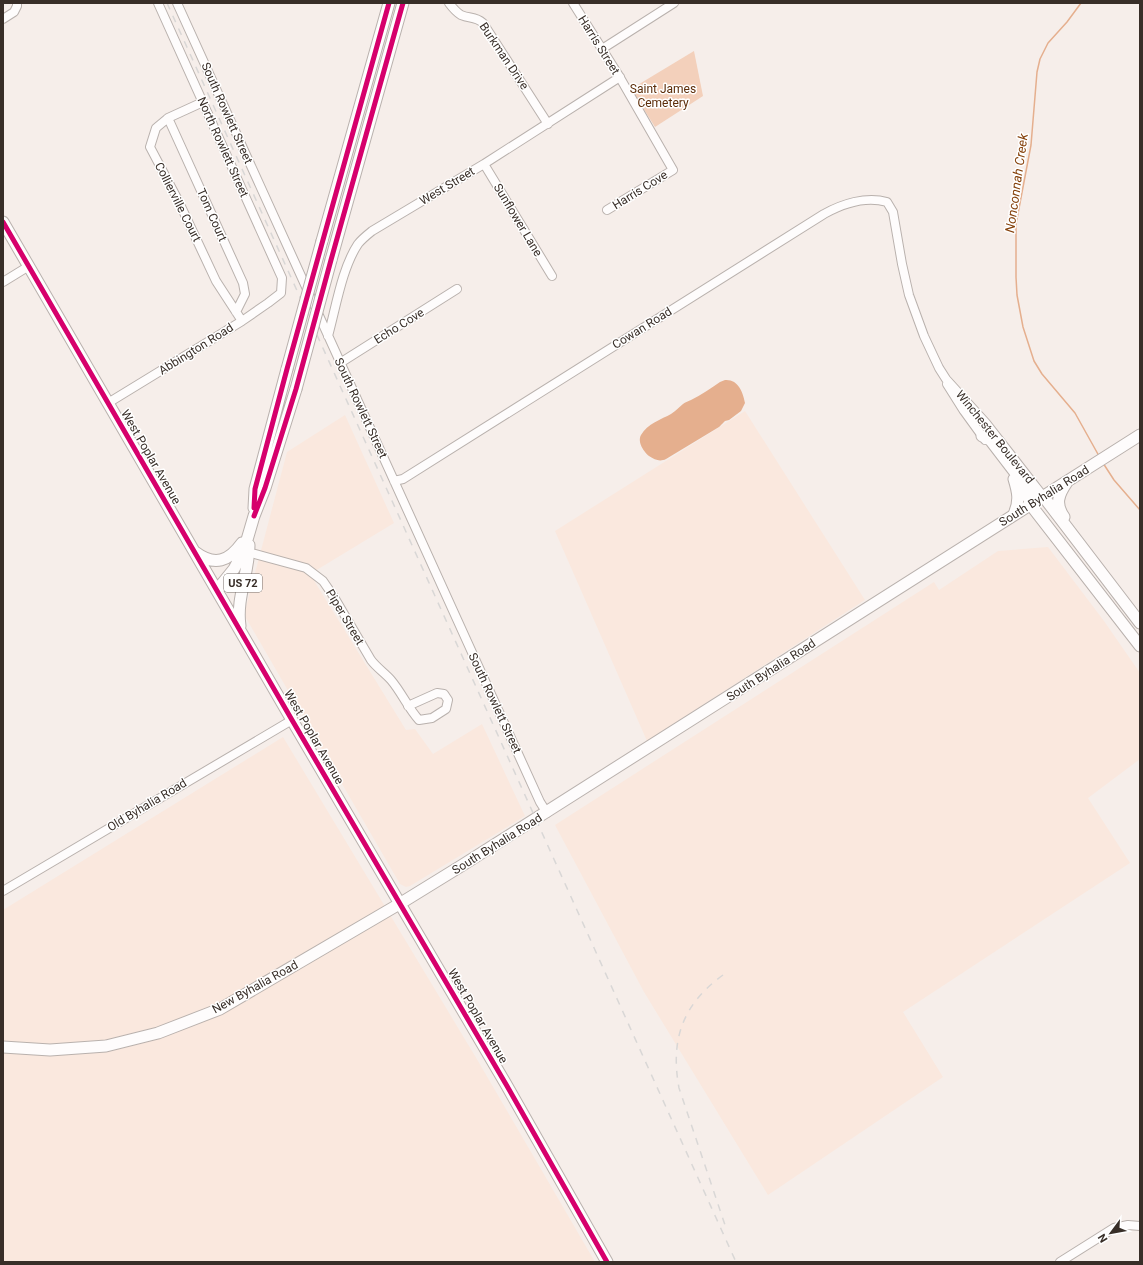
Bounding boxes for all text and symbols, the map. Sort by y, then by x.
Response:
street label: Harris Street [575,13,623,77]
street label: Burkman Drive [476,20,532,92]
street label: South Rowlett Street [198,60,256,166]
park label: Saint James Cemetery [630,82,696,110]
street label: North Rowlett Street [195,95,251,199]
water label: Nonconnah Creek [1002,132,1031,234]
street label: Collierville Court [152,160,204,244]
street label: West Street [417,164,477,208]
street label: Harris Cove [610,168,670,212]
street label: Sunflower Lane [491,181,545,259]
street label: Tom Court [194,186,230,244]
street label: Cowan Road [610,304,674,352]
street label: Echo Cove [372,305,426,347]
street label: Abbington Road [156,320,236,378]
street label: South Rowlett Street [332,356,390,460]
street label: Winchester Boulevard [953,387,1037,487]
street label: West Poplar Avenue [118,407,184,507]
street label: South Byhalia Road [997,463,1091,529]
road number: US 72 [224,574,262,592]
street label: Piper Street [323,587,367,647]
street label: South Byhalia Road [724,636,818,704]
street label: South Rowlett Street [466,651,524,755]
street label: West Poplar Avenue [281,687,347,787]
street label: Old Byhalia Road [105,776,189,834]
street label: South Byhalia Road [450,811,544,877]
street label: New Byhalia Road [210,958,300,1016]
street label: West Poplar Avenue [445,966,511,1066]
north arrow [1091,1213,1131,1253]
text: N [1095,1231,1111,1245]

